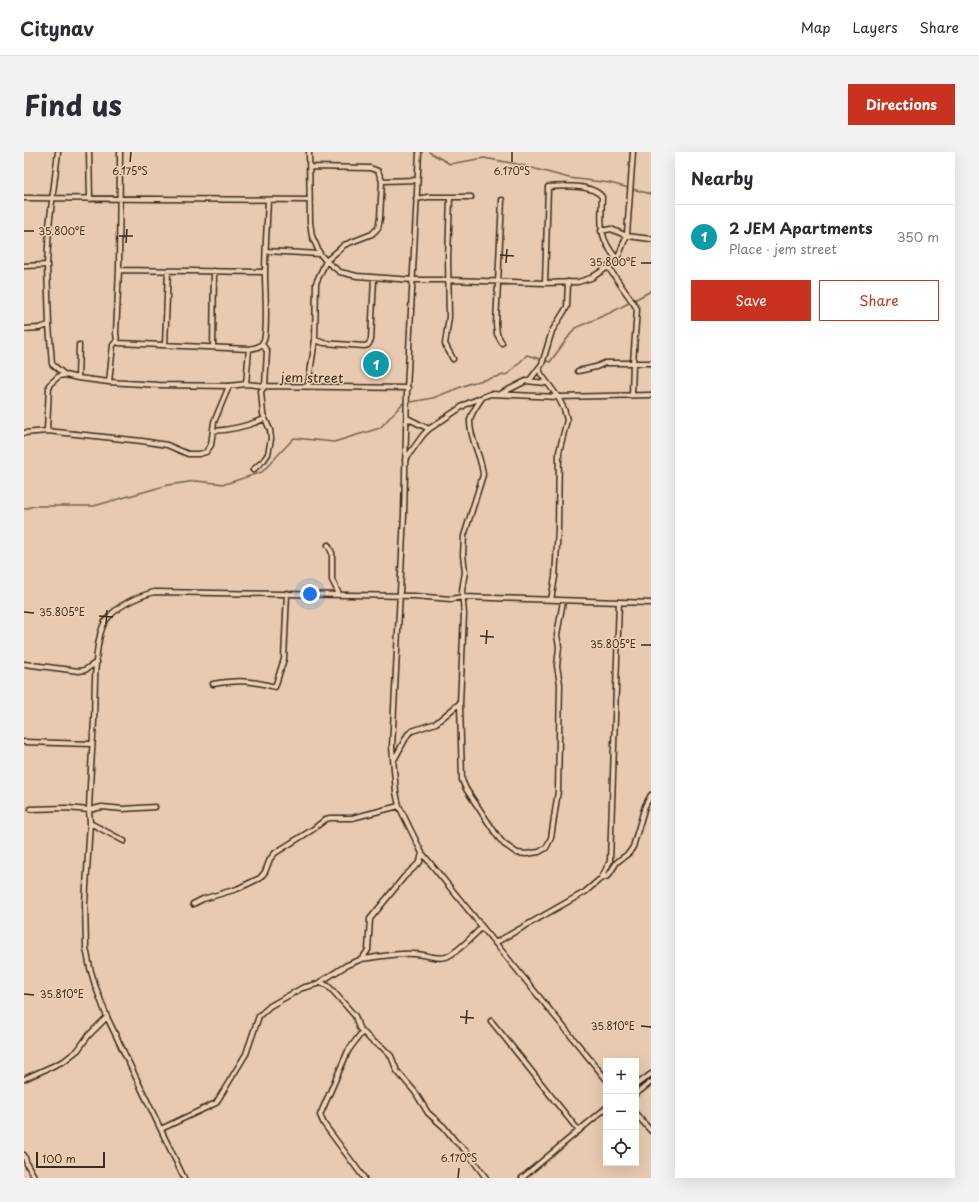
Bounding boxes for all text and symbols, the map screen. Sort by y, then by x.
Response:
text: Citynav [20,14,94,42]
text: Map [801,17,831,38]
text: Layers [853,17,898,38]
text: Share [920,17,959,38]
text: Find us [24,83,122,126]
button: Directions [848,84,955,125]
text: 6.175°S [112,163,148,178]
text: 6.170°S [494,163,530,178]
text: Nearby [691,165,753,191]
text: 2 JEM Apartments [729,216,873,239]
text: 35.800°E [38,223,86,238]
text: 1 [701,227,707,246]
text: 350 m [897,227,939,246]
text: Place · jem street [729,239,837,258]
text: 35.800°E [589,254,637,269]
button: Save [691,280,811,321]
button: Share [819,280,939,321]
pin: 1 [363,349,389,379]
street label: jem street [278,367,344,387]
your location [300,584,320,604]
text: 35.805°E [39,604,85,619]
text: 35.805°E [590,636,636,651]
text: 35.810°E [40,986,84,1001]
text: 35.810°E [591,1018,635,1033]
map controls [603,1058,639,1166]
button: + [603,1058,639,1094]
button: − [603,1094,639,1130]
button: locate [603,1130,639,1166]
scale bar [36,1150,105,1169]
text: 100 m [42,1150,76,1167]
text: 6.170°S [441,1150,477,1165]

